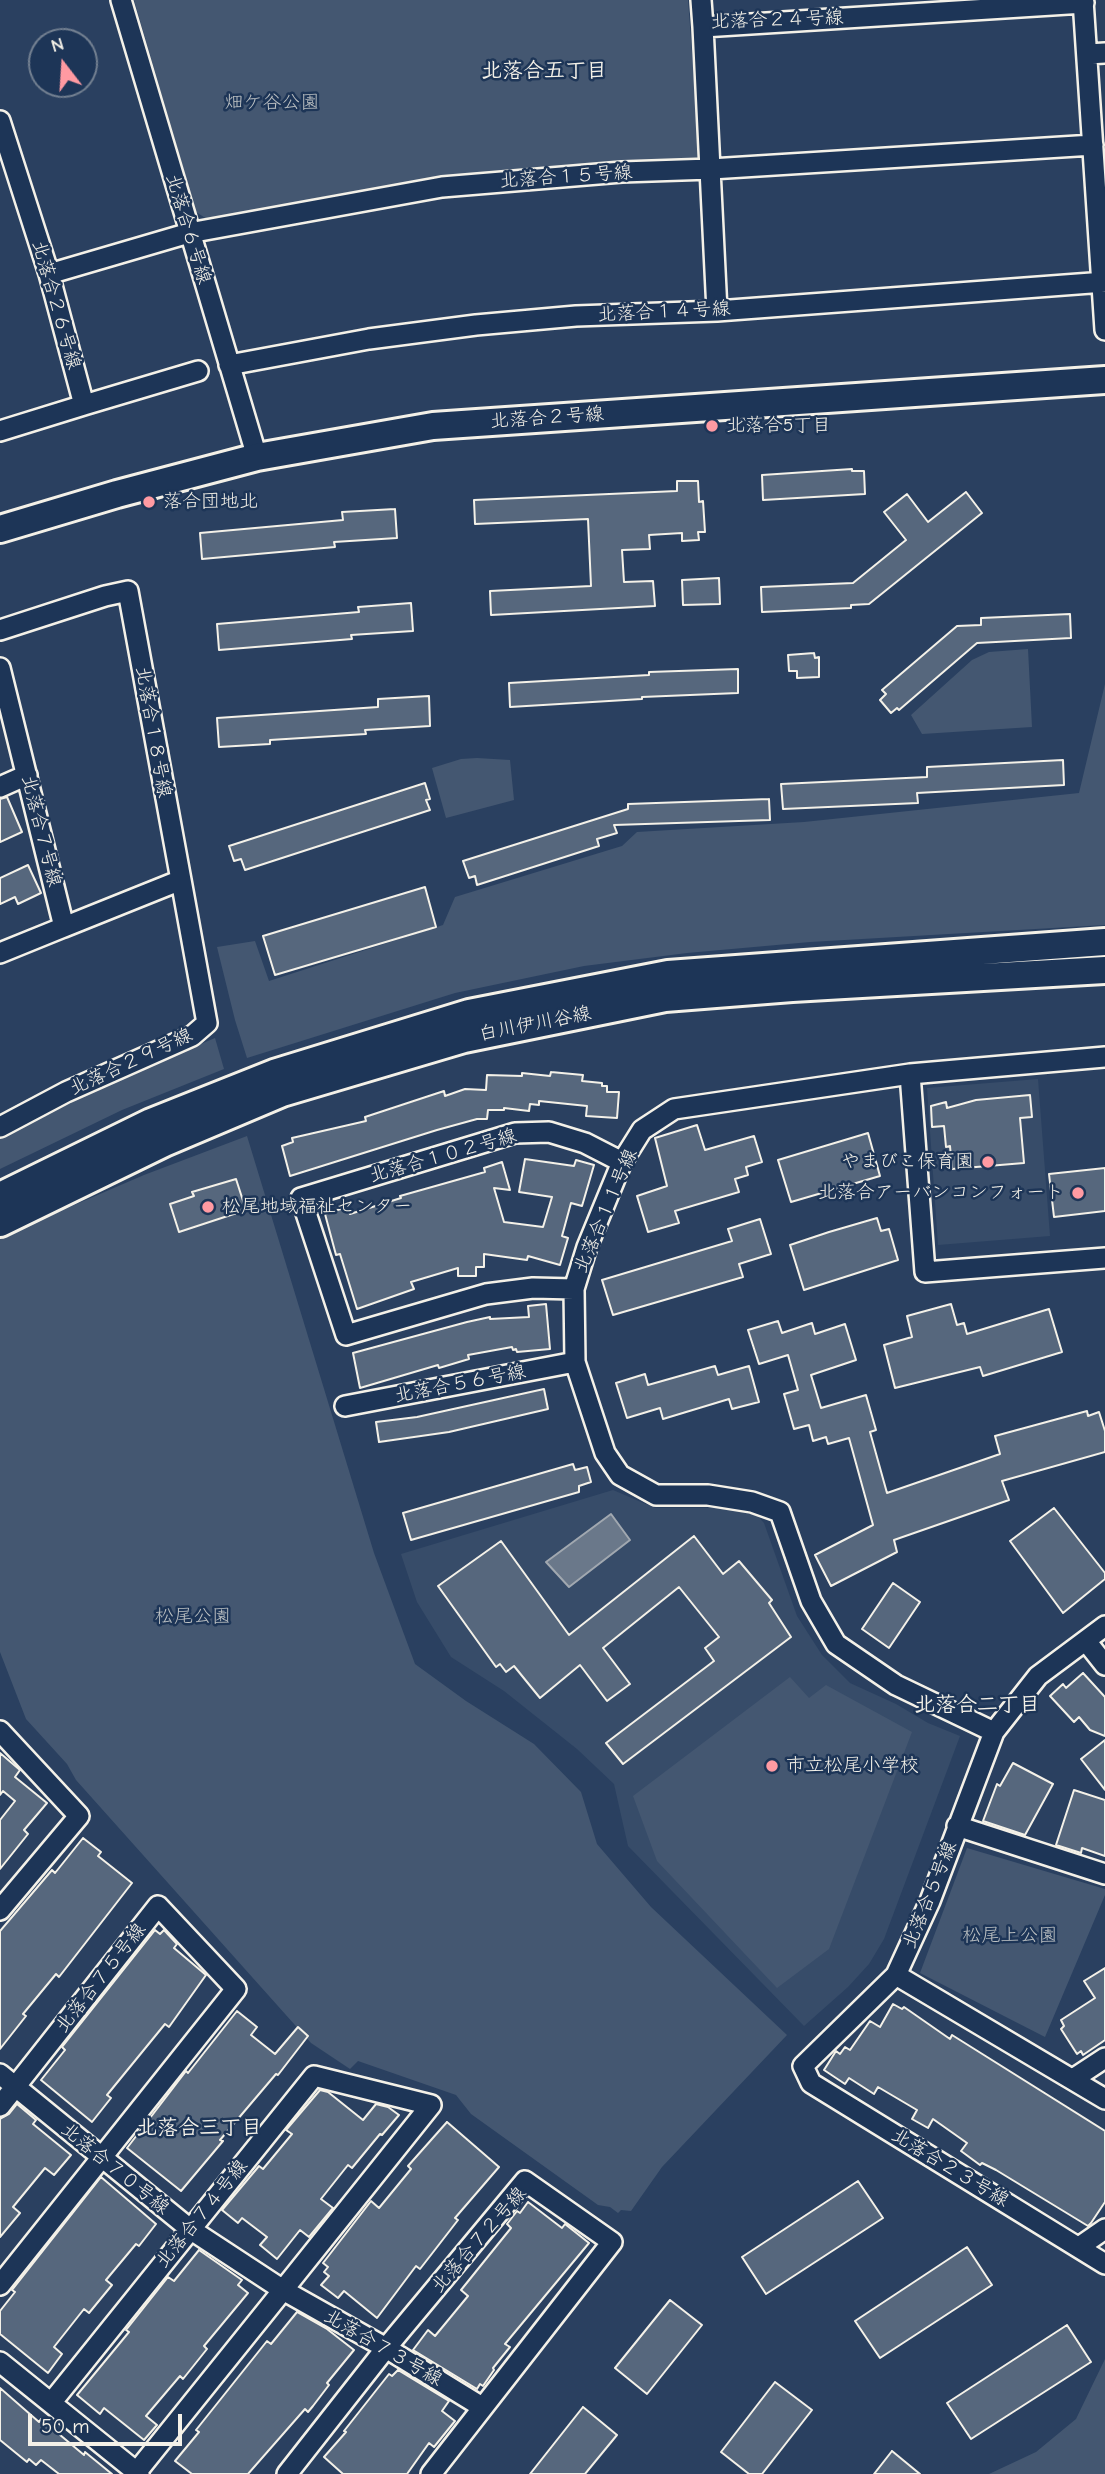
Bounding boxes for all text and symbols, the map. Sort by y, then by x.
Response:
street label: 北落合２４号線 [710,6,844,34]
north arrow [28,28,98,98]
text: N [48,33,67,57]
district label: 北落合五丁目 [481,58,607,84]
park label: 畑ケ谷公園 [225,92,319,114]
street label: 北落合１５号線 [499,161,633,193]
street label: 北落合６号線 [160,171,216,287]
street label: 北落合２６号線 [27,238,85,372]
street label: 北落合１４号線 [597,297,731,327]
street label: 北落合２号線 [489,403,605,433]
place label: 北落合5丁目 [726,415,831,437]
marker: 北落合5丁目 [704,418,720,434]
place label: 落合団地北 [163,491,258,513]
marker: 落合団地北 [141,494,157,510]
street label: 北落合１８号線 [130,665,176,799]
street label: 北落合７号線 [16,773,66,889]
street label: 白川伊川谷線 [477,1002,593,1046]
street label: 北落合２９号線 [66,1024,196,1100]
street label: 北落合１０２号線 [367,1124,519,1188]
street label: 北落合１１号線 [570,1145,642,1277]
place label: やまびこ保育園 [841,1151,974,1173]
marker: やまびこ保育園 [980,1154,996,1170]
place label: 北落合アーバンコンフォート [818,1182,1064,1204]
marker: 北落合アーバンコンフォート [1070,1185,1086,1201]
place label: 松尾地域福祉センター [222,1196,412,1218]
marker: 松尾地域福祉センター [200,1199,216,1215]
street label: 北落合５６号線 [393,1360,527,1408]
park label: 松尾公園 [155,1606,231,1628]
district label: 北落合二丁目 [914,1692,1040,1718]
place label: 市立松尾小学校 [786,1755,919,1777]
marker: 市立松尾小学校 [764,1758,780,1774]
street label: 北落合５号線 [898,1838,962,1952]
street label: 北落合７５号線 [51,1919,151,2037]
park label: 松尾上公園 [963,1925,1057,1947]
district label: 北落合三丁目 [136,2115,262,2141]
street label: 北落合７０号線 [56,2118,174,2220]
street label: 北落合２３号線 [887,2124,1013,2212]
street label: 北落合７４号線 [151,2155,253,2273]
street label: 北落合７２号線 [427,2182,531,2298]
street label: 北落合７３号線 [320,2305,446,2391]
scale bar [32,2400,186,2444]
text: 50 m [41,2414,90,2438]

